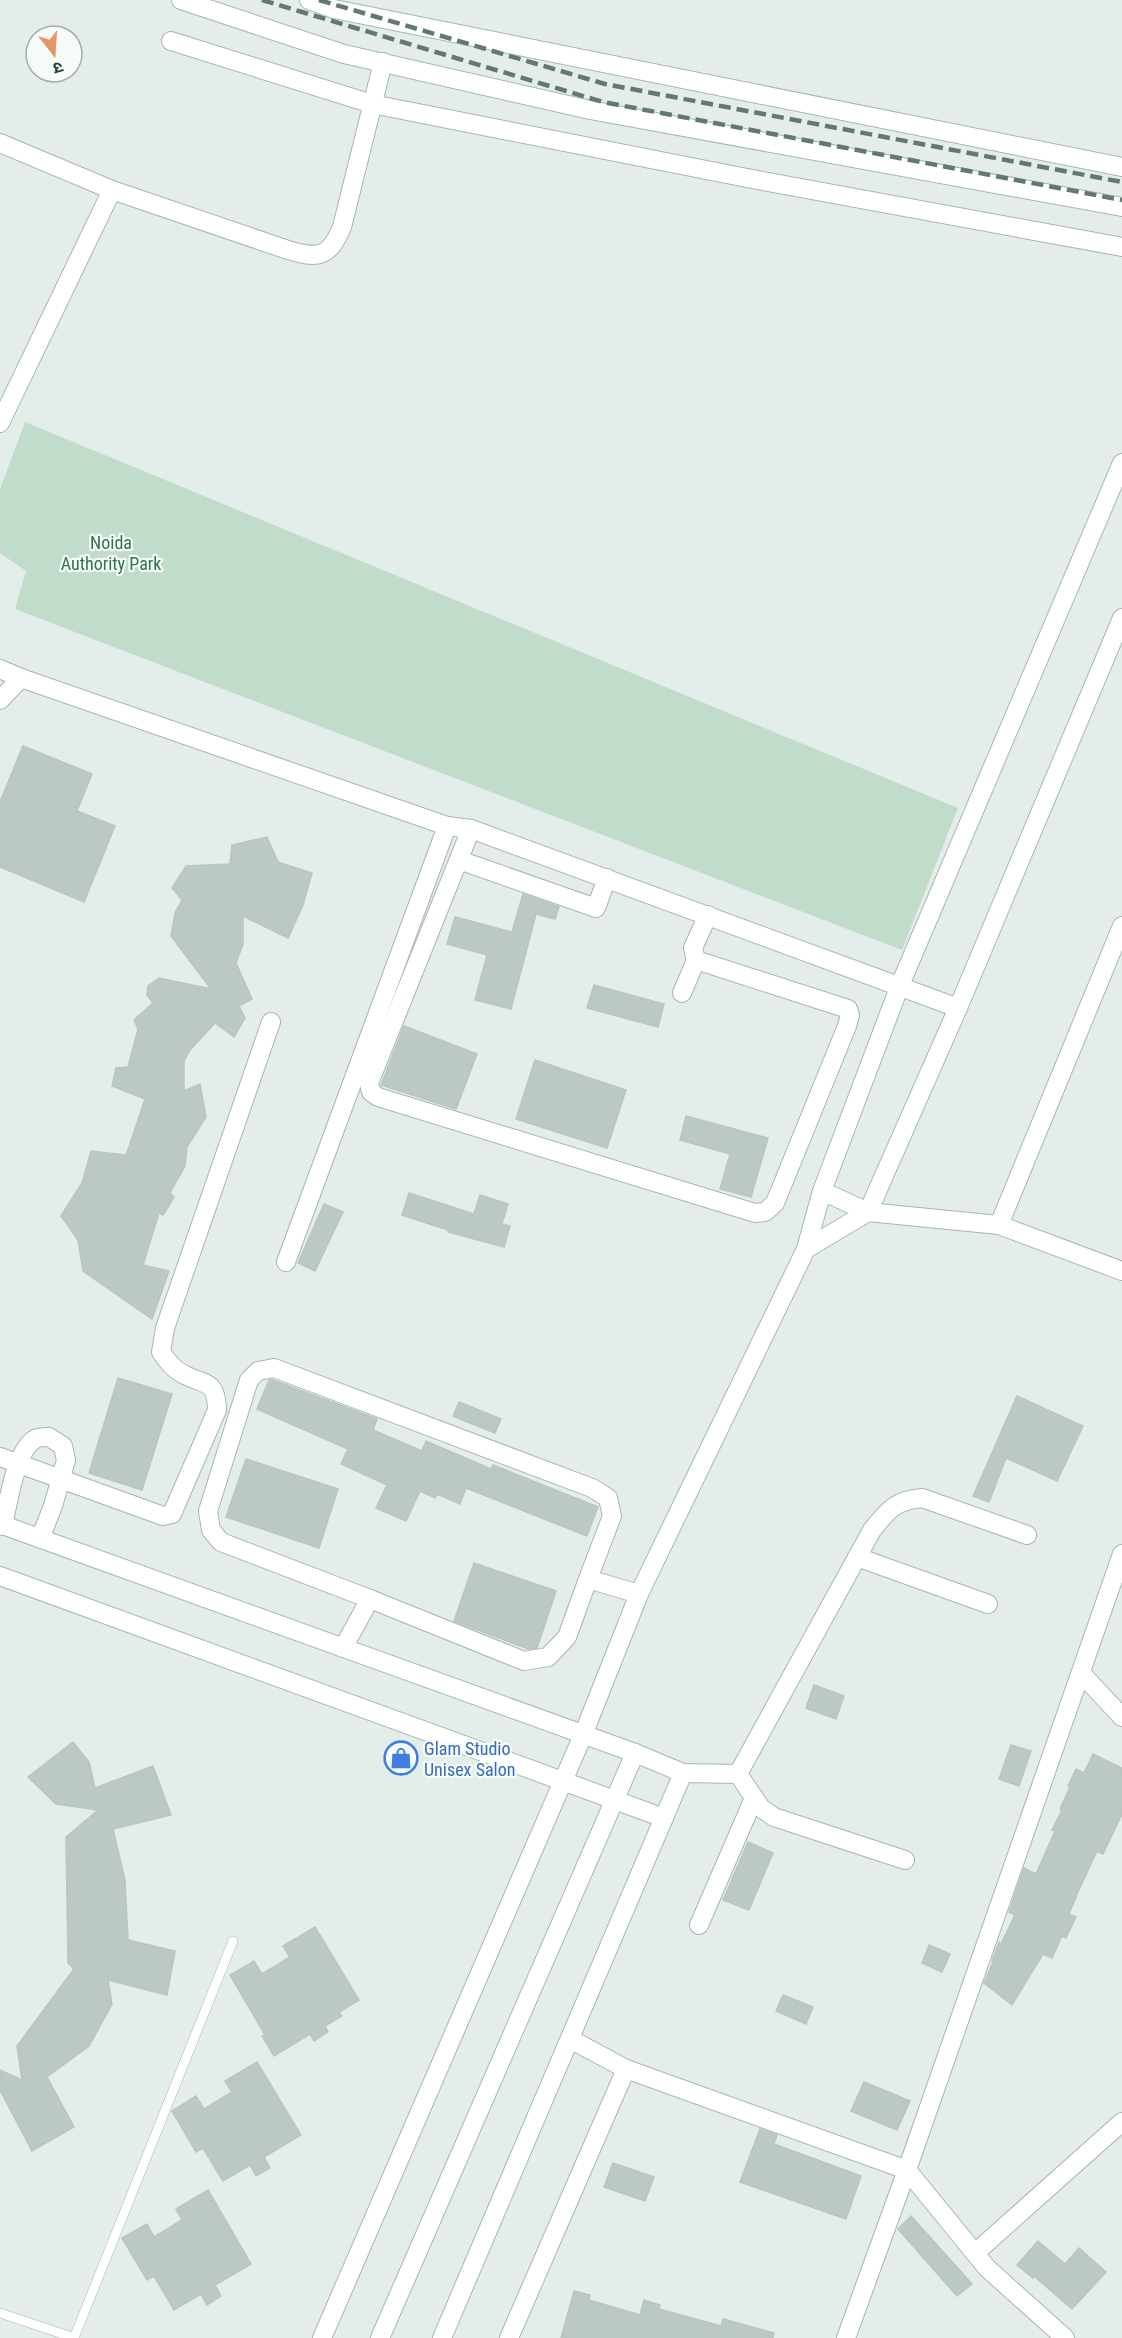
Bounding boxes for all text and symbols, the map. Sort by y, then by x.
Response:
north arrow [24,24,84,84]
text: उ [50,57,65,79]
park label: Noida Authority Park [61,532,161,574]
place label: Glam Studio Unisex Salon [424,1738,515,1780]
shop icon: Glam Studio Unisex Salon [383,1740,419,1776]

